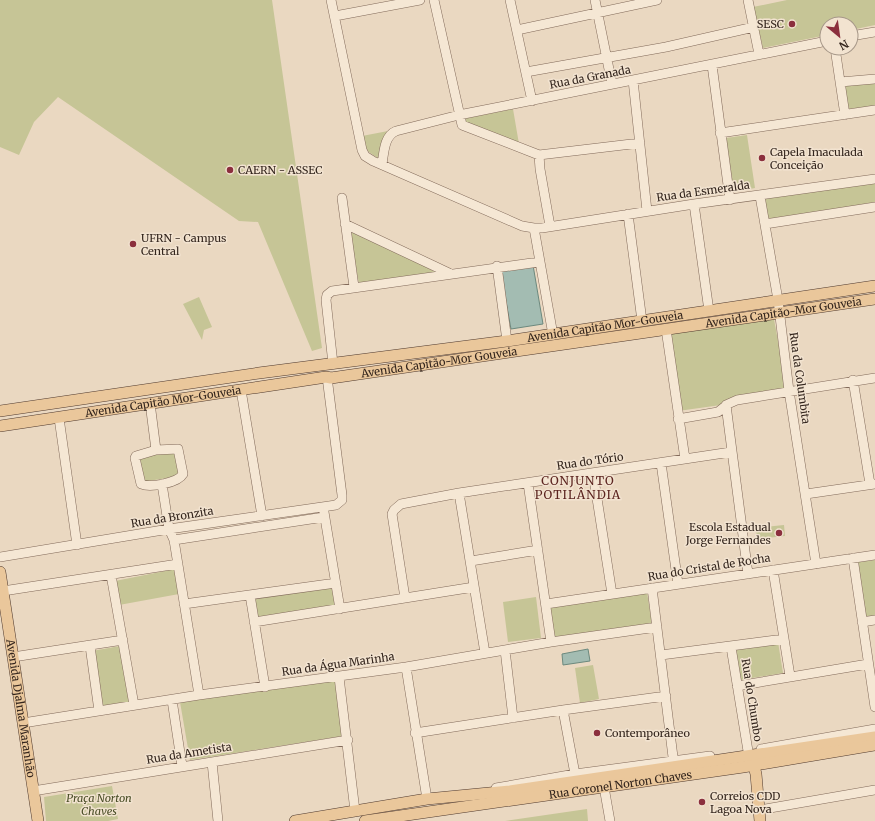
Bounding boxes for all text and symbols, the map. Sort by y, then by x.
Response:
north arrow [819,16,859,56]
place label: SESC [757,17,784,31]
marker: SESC [787,19,797,29]
text: N [836,37,851,53]
street label: Rua da Granada [548,62,632,92]
place label: Capela Imaculada Conceição [770,145,863,172]
marker: Capela Imaculada Conceição [757,153,767,163]
place label: CAERN - ASSEC [238,163,322,177]
marker: CAERN - ASSEC [225,165,235,175]
street label: Rua da Esmeralda [655,178,751,204]
place label: UFRN - Campus Central [141,231,227,258]
marker: UFRN - Campus Central [128,239,138,249]
street label: Avenida Capitão-Mor Gouveia [703,294,863,331]
street label: Avenida Capitão Mor-Gouveia [525,308,684,345]
street label: Rua da Columbita [787,331,813,425]
street label: Avenida Capitão-Mor Gouveia [359,344,518,381]
street label: Avenida Capitão Mor-Gouveia [83,383,242,420]
street label: Rua do Tório [556,449,625,473]
district label: CONJUNTO POTILÂNDIA [535,473,621,502]
street label: Rua da Bronzita [130,504,214,530]
place label: Escola Estadual Jorge Fernandes [685,520,772,547]
marker: Escola Estadual Jorge Fernandes [774,528,784,538]
street label: Rua do Cristal de Rocha [647,550,771,584]
street label: Avenida Djalma Maranhão [3,637,38,779]
street label: Rua da Água Marinha [281,649,395,679]
street label: Rua do Chumbo [739,658,766,743]
place label: Contemporâneo [605,726,690,740]
marker: Contemporâneo [592,728,602,738]
street label: Rua da Ametista [145,739,233,767]
street label: Rua Coronel Norton Chaves [548,767,693,802]
place label: Correios CDD Lagoa Nova [710,789,780,816]
park label: Praça Norton Chaves [66,791,132,818]
marker: Correios CDD Lagoa Nova [697,797,707,807]

